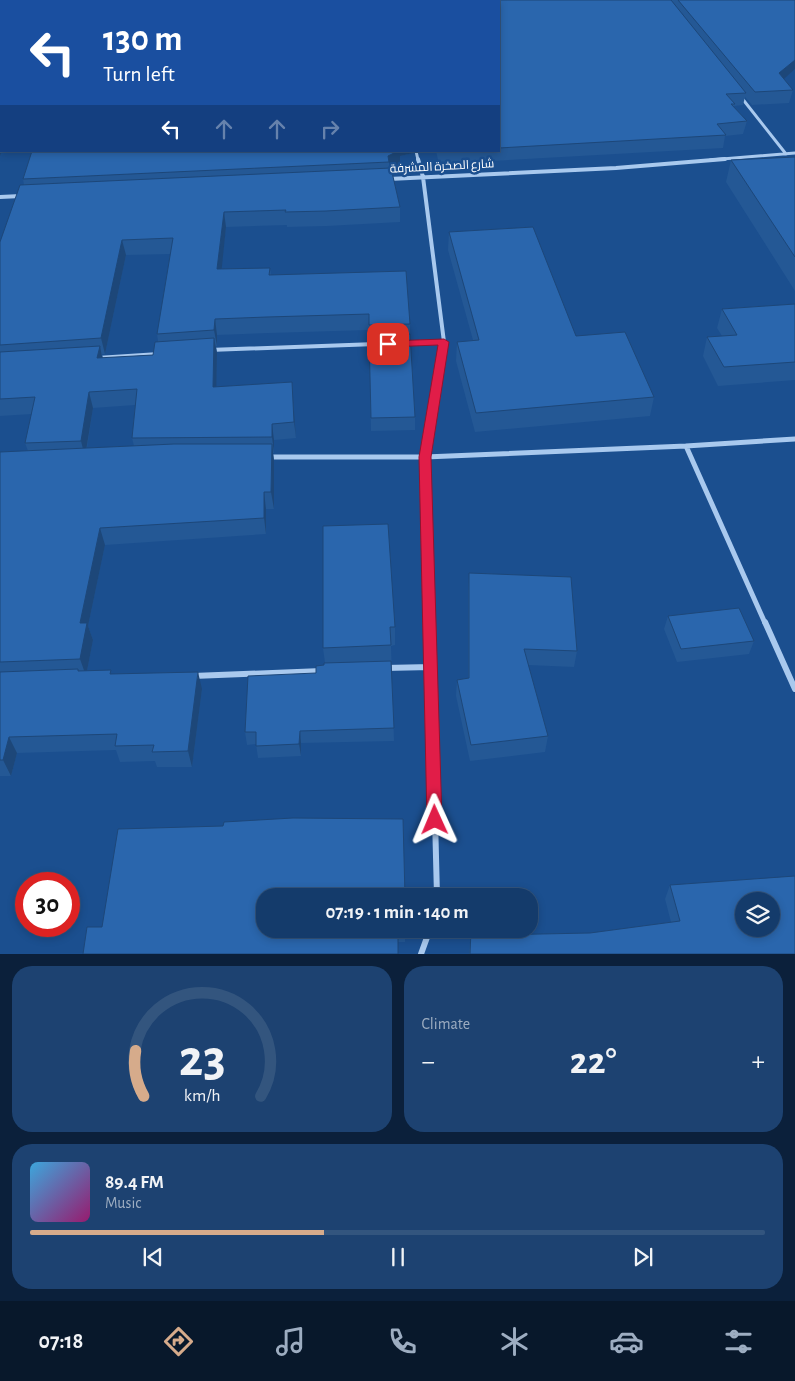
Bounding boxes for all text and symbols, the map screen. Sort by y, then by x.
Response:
icon: left [20,20,85,85]
text: 130 m [103,22,182,57]
text: Turn left [103,63,175,85]
icon: left [157,115,185,143]
icon: ahead [210,115,238,143]
icon: ahead [263,115,291,143]
icon: right [316,115,344,143]
street label: شارع الصخرة المشرفة [390,157,495,177]
pin [367,323,409,365]
icon: arrive [374,330,402,358]
position arrow [408,793,460,845]
speed limit sign: 30 [15,872,80,937]
map controls [735,892,780,937]
button: layers [735,892,780,937]
text: 07:19 · 1 min · 140 m [325,903,469,922]
text: Climate [422,1016,470,1032]
text: 23 [178,1033,225,1085]
text: 22° [570,1043,617,1081]
text: − [422,1048,435,1076]
text: + [752,1048,765,1076]
text: km/h [183,1087,220,1105]
text: 89.4 FM [105,1173,164,1192]
text: Music [105,1195,141,1211]
icon: previous [139,1243,167,1271]
icon: pause [384,1243,412,1271]
icon: next [629,1243,657,1271]
icon: directions [161,1324,196,1359]
icon: music [273,1324,308,1359]
icon: phone [385,1324,420,1359]
icon: climate [497,1324,532,1359]
icon: car [609,1324,644,1359]
icon: filters [721,1324,756,1359]
text: 07:18 [39,1330,83,1352]

